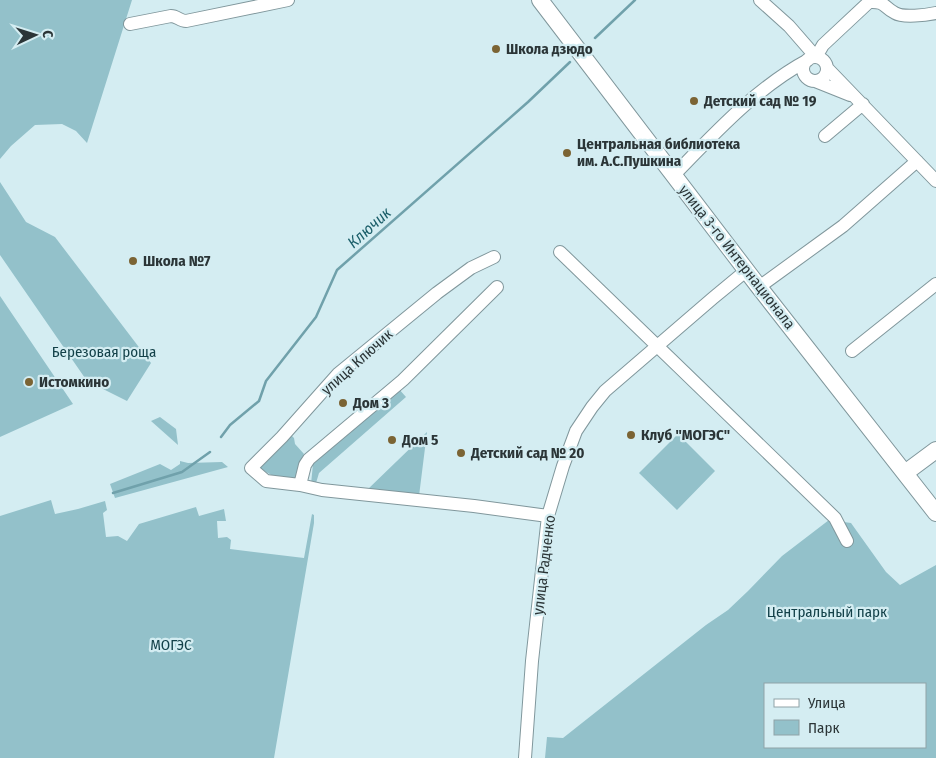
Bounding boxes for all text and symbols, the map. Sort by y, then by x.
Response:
north arrow [10,10,60,60]
text: С [39,30,56,39]
place label: Школа дзюдо [506,40,593,58]
marker: Школа дзюдо [490,43,502,55]
place label: Детский сад № 19 [703,92,817,110]
marker: Детский сад № 19 [688,95,700,107]
place label: Центральная библиотека им. А.С.Пушкина [577,135,741,170]
marker: Центральная библиотека им. А.С.Пушкина [561,147,573,159]
street label: улица 3-го Интернационала [675,181,799,333]
water label: Ключик [344,203,395,252]
place label: Школа №7 [143,252,211,270]
marker: Школа №7 [127,255,139,267]
street label: улица Ключик [318,325,396,399]
park label: Березовая роща [52,343,156,361]
place label: Истомкино [39,373,109,391]
marker: Истомкино [23,376,35,388]
place label: Дом 3 [352,394,389,412]
marker: Дом 3 [337,397,349,409]
place label: Клуб "МОГЭС" [641,426,730,444]
marker: Клуб "МОГЭС" [625,429,637,441]
place label: Дом 5 [401,431,438,449]
marker: Дом 5 [386,434,398,446]
place label: Детский сад № 20 [470,444,584,462]
marker: Детский сад № 20 [455,447,467,459]
street label: улица Радченко [529,514,559,616]
park label: Центральный парк [767,603,887,621]
park label: МОГЭС [150,636,192,654]
legend [764,683,926,748]
text: Улица [807,694,846,712]
text: Парк [808,719,839,737]

